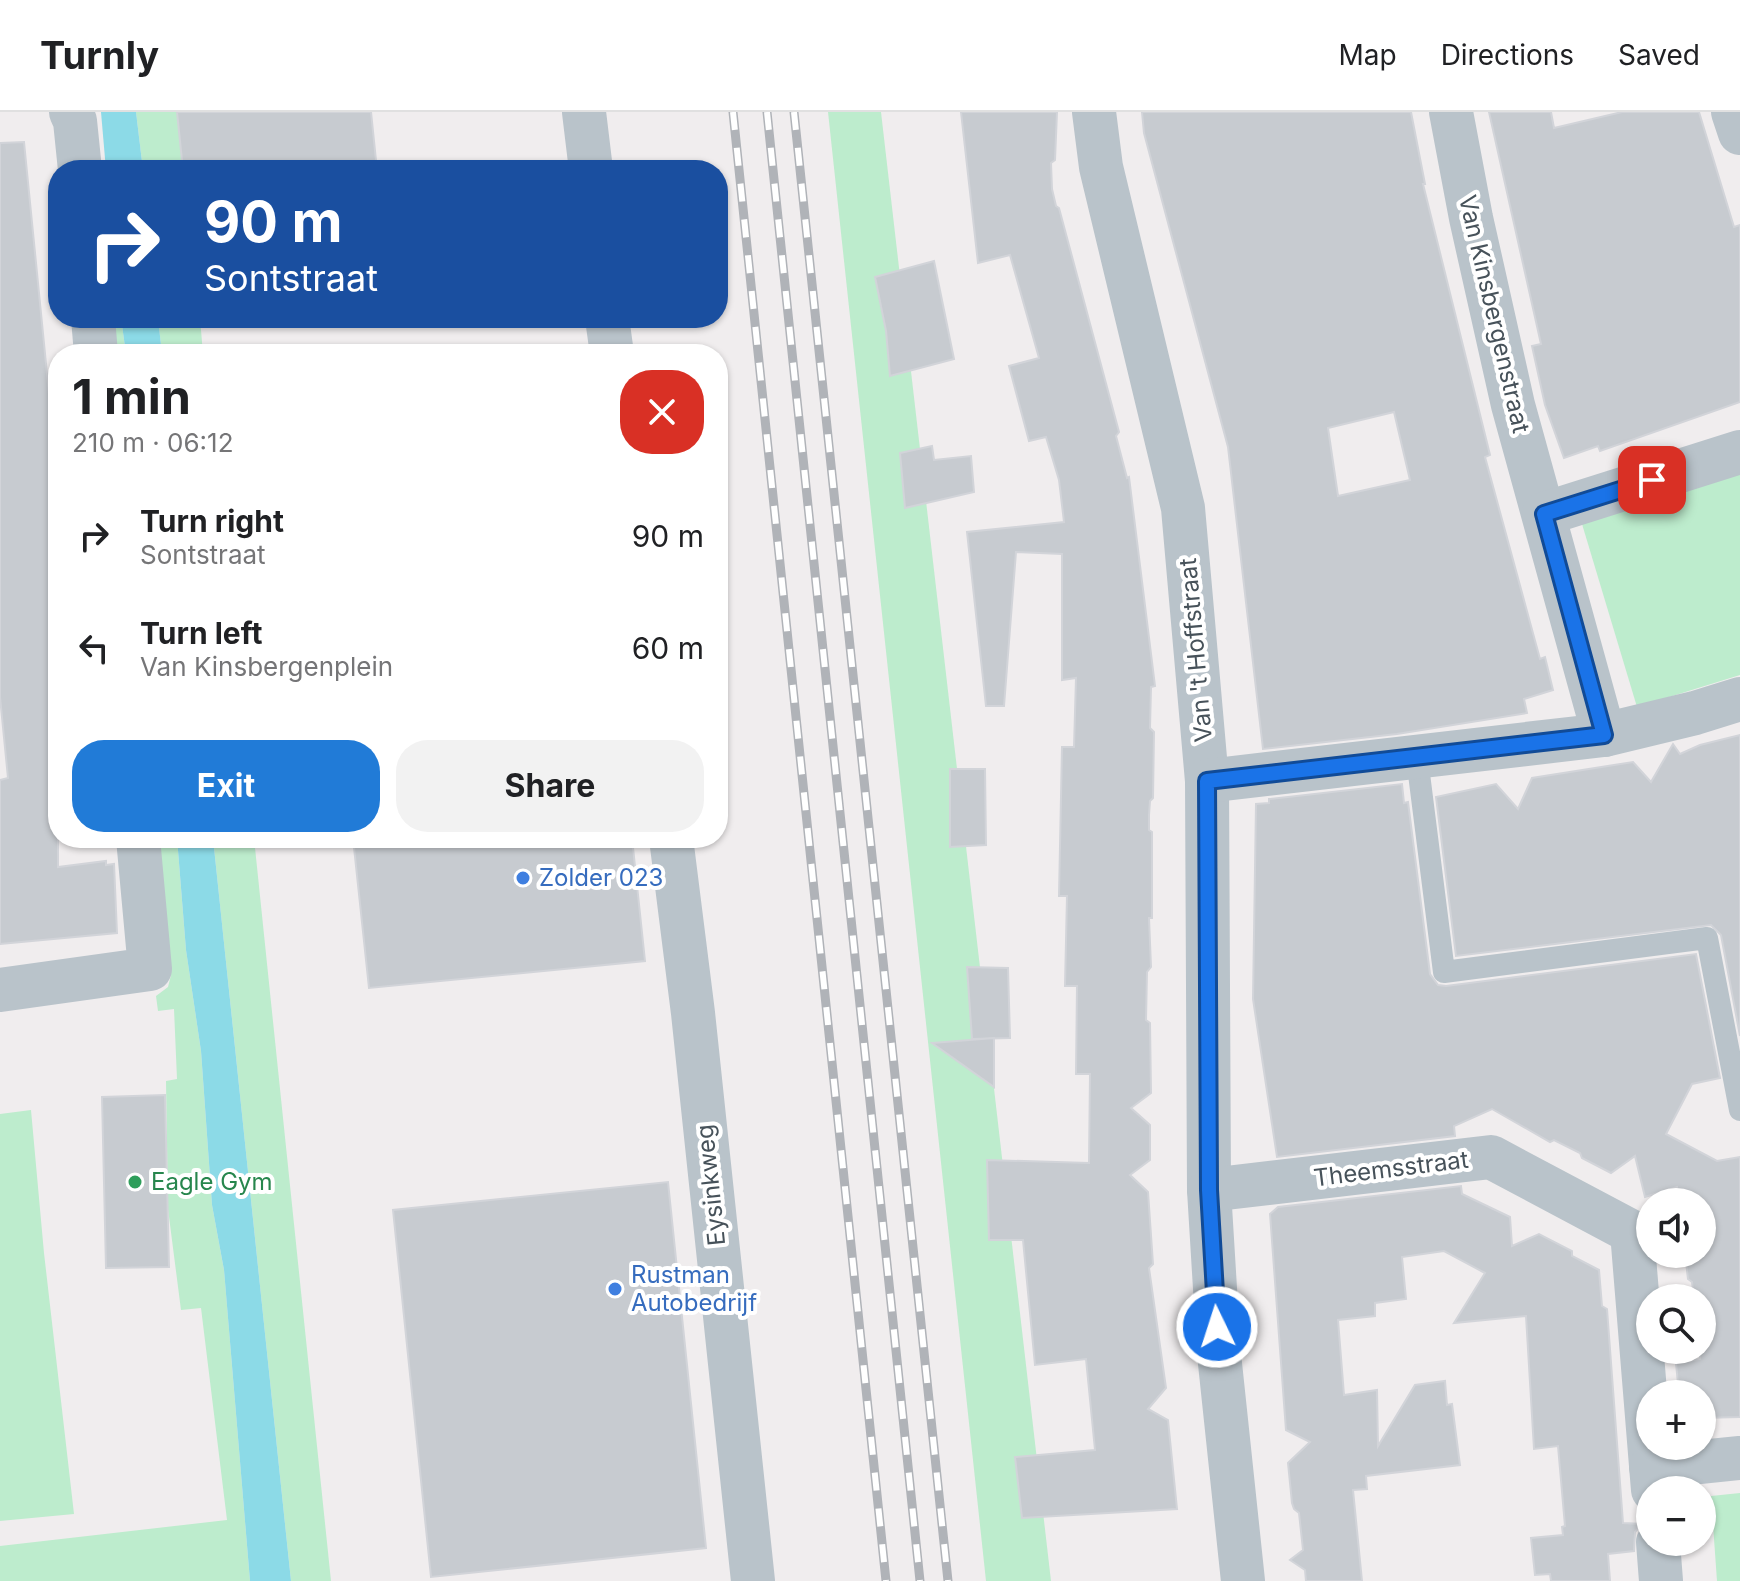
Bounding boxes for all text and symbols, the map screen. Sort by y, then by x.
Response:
text: Turnly [40,32,159,78]
text: Map [1338,38,1397,72]
text: Directions [1441,38,1574,72]
text: Saved [1618,38,1700,72]
text: 90 m [204,188,343,256]
icon: right [72,192,176,296]
street label: Van Kinsbergenstraat [1453,192,1536,436]
text: Sontstraat [204,256,378,300]
text: 1 min [72,367,191,426]
button: close [620,370,704,454]
text: 210 m · 06:12 [72,427,233,458]
pin [1618,446,1686,514]
icon: arrive [1630,458,1674,502]
text: Turn right [140,503,284,539]
icon: right [72,514,116,558]
text: 90 m [632,518,704,554]
text: Sontstraat [140,539,266,570]
street label: Van 't Hoffstraat [1173,557,1218,743]
text: Turn left [140,615,262,651]
icon: left [72,626,116,670]
text: 60 m [632,630,704,666]
text: Van Kinsbergenplein [140,651,393,682]
button: Exit [72,740,380,832]
button: Share [396,740,704,832]
place label: Zolder 023 [539,863,663,892]
marker: Zolder 023 [514,869,532,887]
street label: Eysinkweg [690,1123,731,1247]
street label: Theemsstraat [1312,1145,1470,1192]
place label: Eagle Gym [151,1167,273,1196]
marker: Eagle Gym [126,1173,144,1191]
map controls [1636,1188,1716,1556]
button: sound [1636,1188,1716,1268]
place label: Rustman Autobedrijf [631,1260,757,1317]
marker: Rustman Autobedrijf [606,1280,624,1298]
button: search [1636,1284,1716,1364]
position arrow [1175,1285,1259,1369]
button: + [1636,1380,1716,1460]
button: − [1636,1476,1716,1556]

